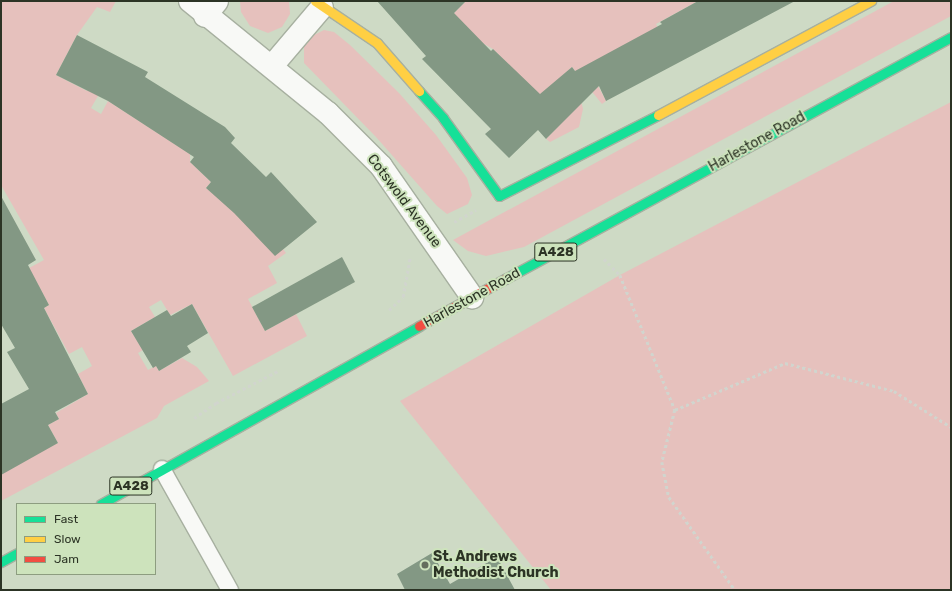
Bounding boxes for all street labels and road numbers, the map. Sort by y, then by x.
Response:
street label: Harlestone Road [706,109,808,175]
street label: Cotswold Avenue [363,151,445,251]
road number: A428 [534,241,578,263]
street label: Harlestone Road [421,265,523,331]
road number: A428 [109,475,153,497]

